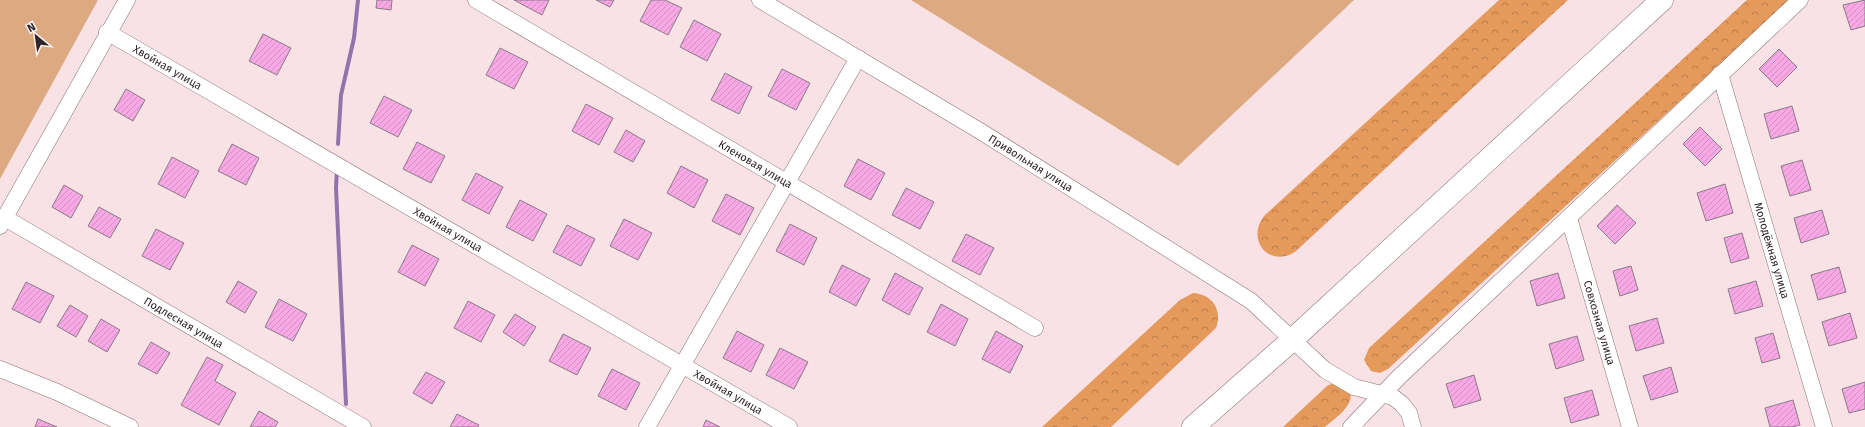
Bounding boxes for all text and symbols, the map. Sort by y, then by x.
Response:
north arrow [16,16,56,56]
text: N [25,20,38,35]
street label: Хвойная улица [131,42,204,92]
street label: Привольная улица [986,132,1075,194]
street label: Кленовая улица [716,137,795,191]
street label: Молодёжная улица [1752,201,1792,300]
street label: Хвойная улица [411,204,485,254]
street label: Совхозная улица [1581,279,1618,366]
street label: Подлесная улица [142,294,226,351]
street label: Хвойная улица [692,367,765,417]

